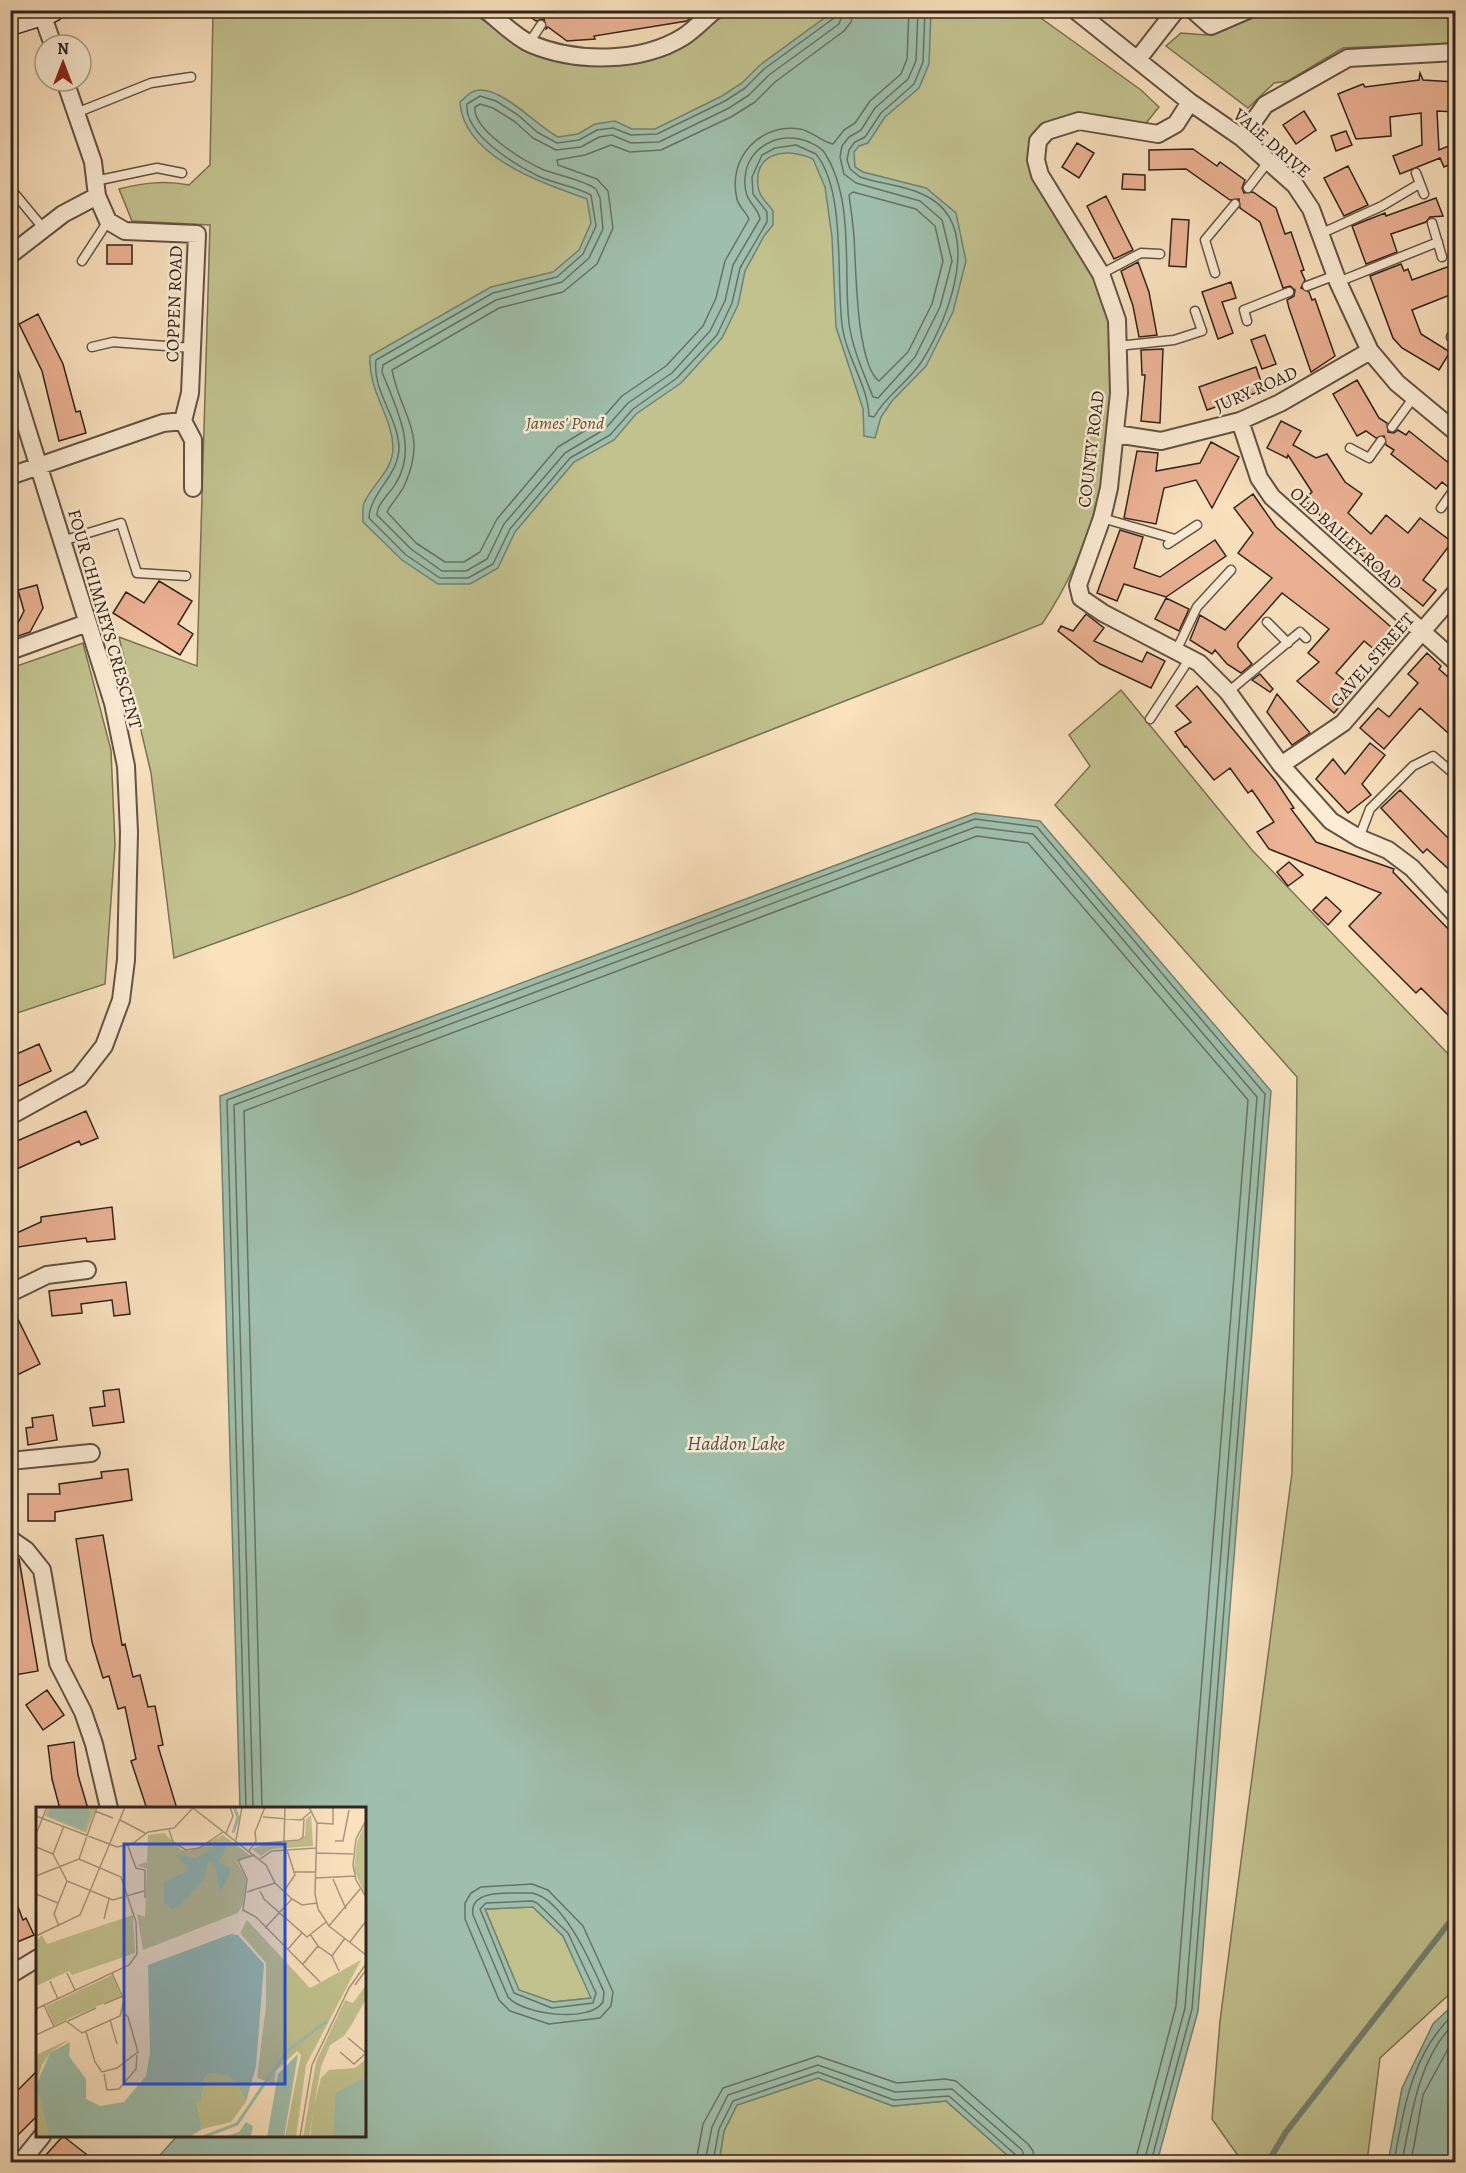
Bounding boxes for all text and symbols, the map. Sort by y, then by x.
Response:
north arrow [33,33,93,93]
text: N [57,38,69,60]
street label: VALE DRIVE [1227,102,1316,183]
street label: COPPEN ROAD [160,245,188,363]
street label: JURY ROAD [1211,360,1301,418]
street label: COUNTY ROAD [1072,389,1110,509]
park label: James' Pond [525,411,605,435]
street label: OLD BAILEY ROAD [1285,481,1407,595]
street label: FOUR CHIMNEYS CRESCENT [62,506,148,732]
street label: GAVEL STREET [1324,608,1420,712]
water label: Haddon Lake [687,1430,785,1457]
inset map [36,1807,366,2137]

